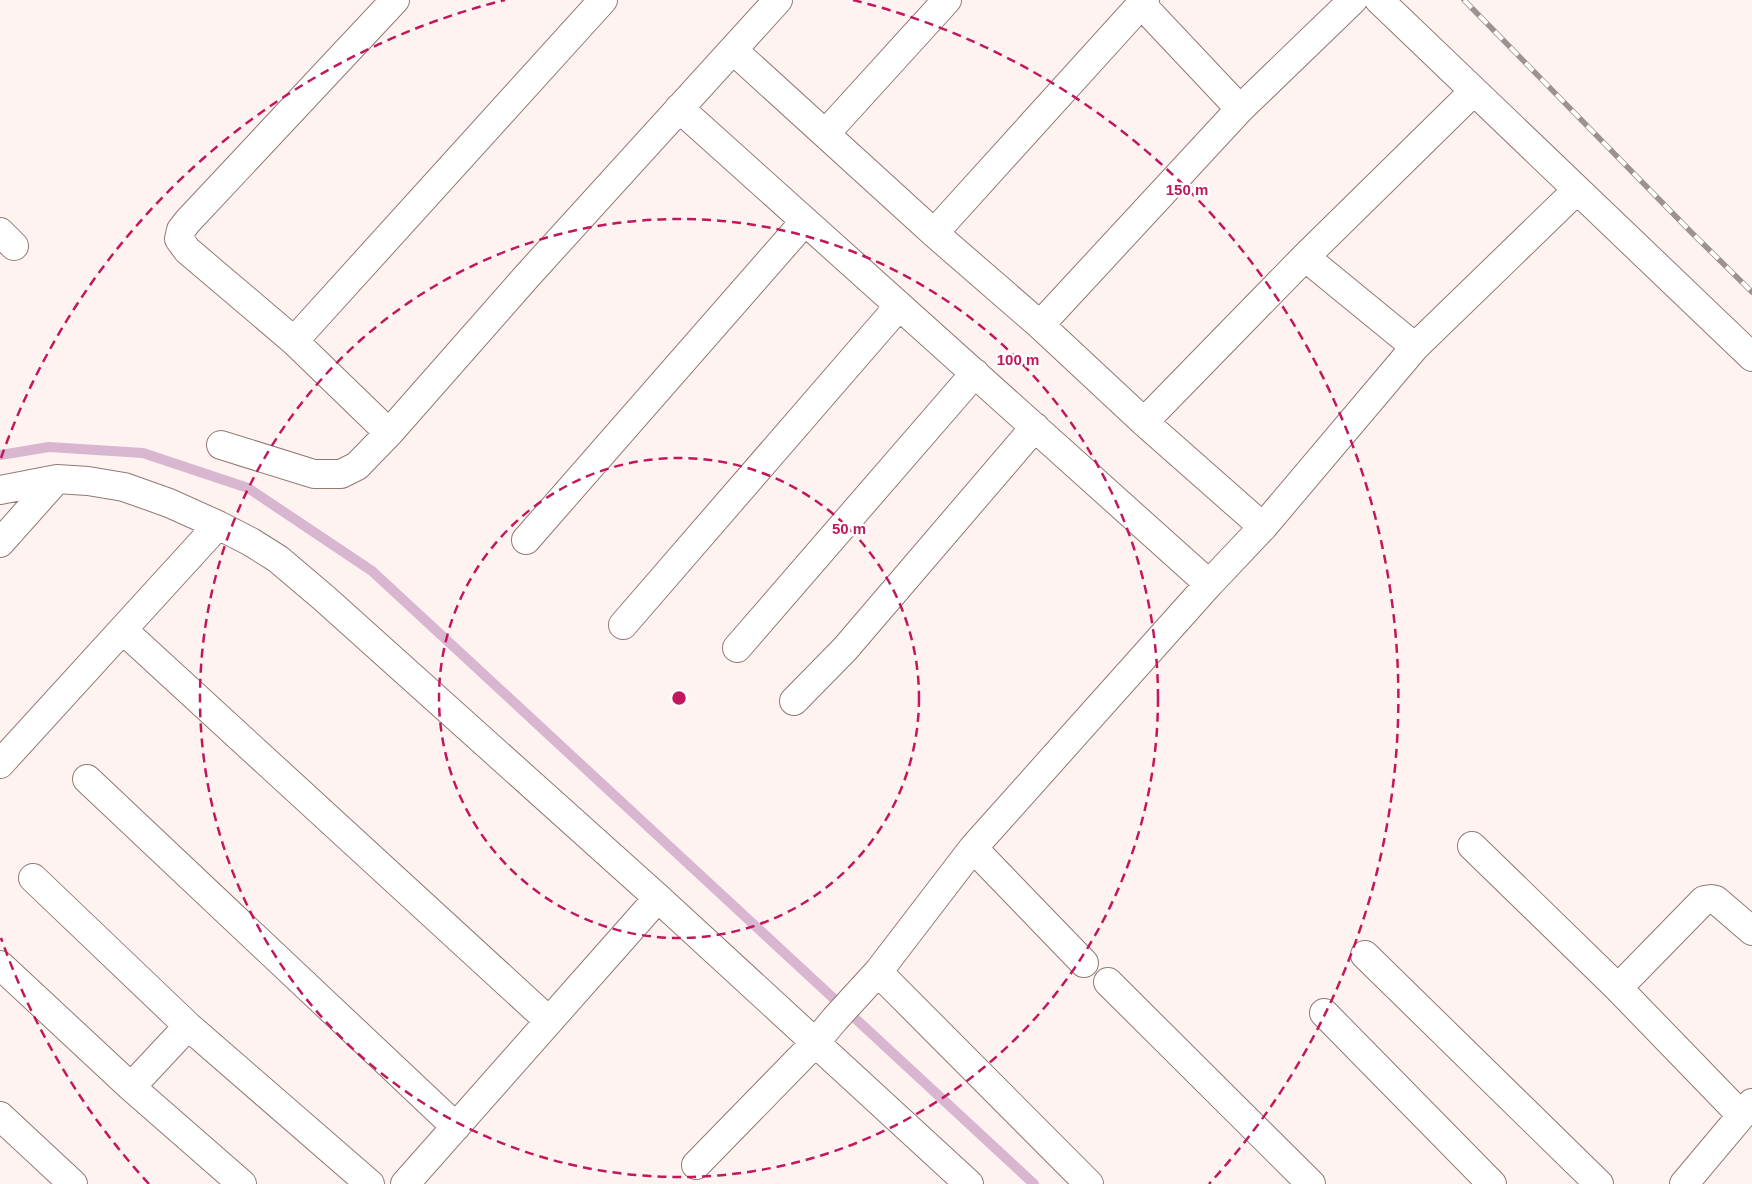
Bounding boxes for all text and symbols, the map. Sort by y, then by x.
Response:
text: 150 m [1166,181,1208,198]
text: 100 m [997,351,1039,368]
text: 50 m [832,520,866,537]
centre of rings [670,689,688,707]

